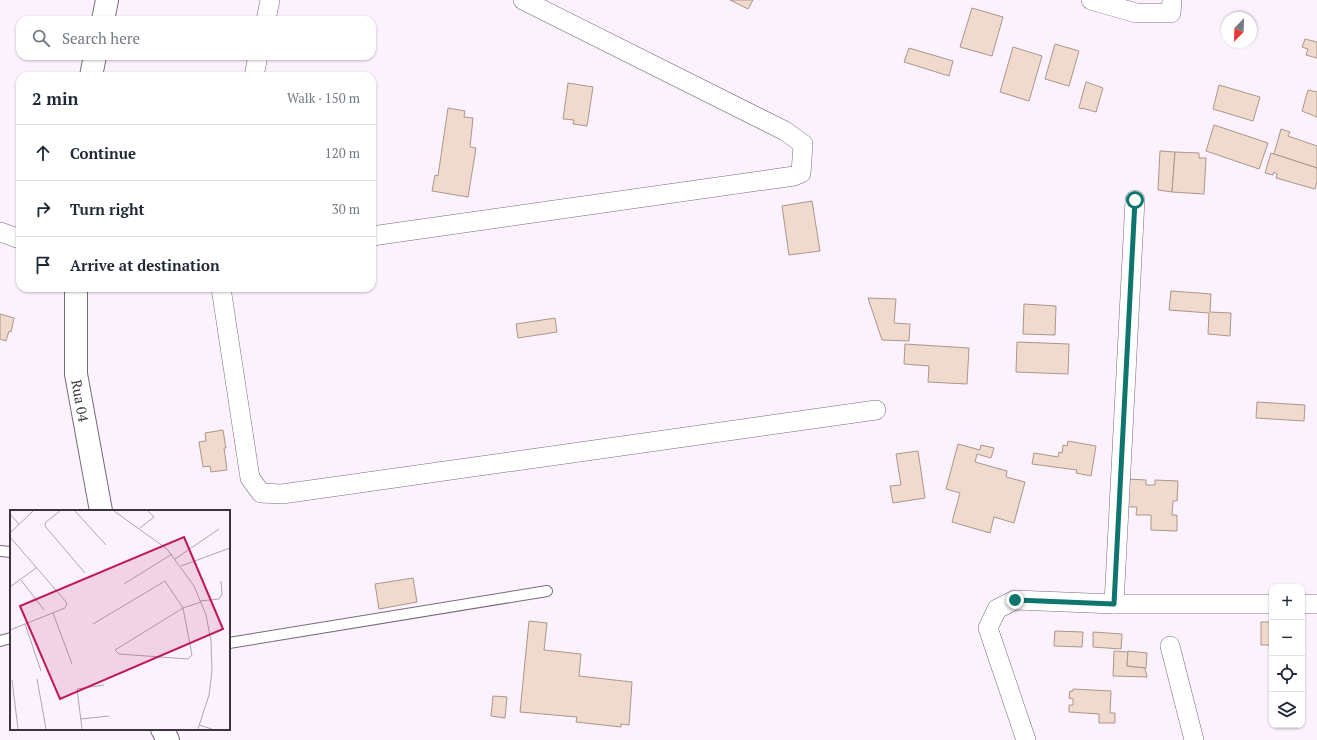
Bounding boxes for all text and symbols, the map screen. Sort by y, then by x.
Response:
north arrow [1221,12,1257,48]
search box [16,16,376,60]
icon: search [30,27,52,49]
text: Search here [62,28,140,48]
text: 2 min [32,87,79,110]
text: Walk · 150 m [287,89,360,107]
icon: ahead [32,142,54,164]
text: Continue [70,143,136,163]
text: 120 m [325,144,360,162]
route start [1126,191,1144,209]
icon: right [32,198,54,220]
text: Turn right [70,199,145,219]
text: 30 m [332,200,360,218]
icon: arrive [32,254,54,276]
text: Arrive at destination [70,255,220,275]
street label: Rua 04 [68,378,94,424]
inset map [10,510,230,730]
map controls [1269,584,1305,728]
button: + [1269,584,1305,620]
route end [1006,591,1024,609]
button: − [1269,620,1305,656]
button: locate [1269,656,1305,692]
button: layers [1269,692,1305,728]

